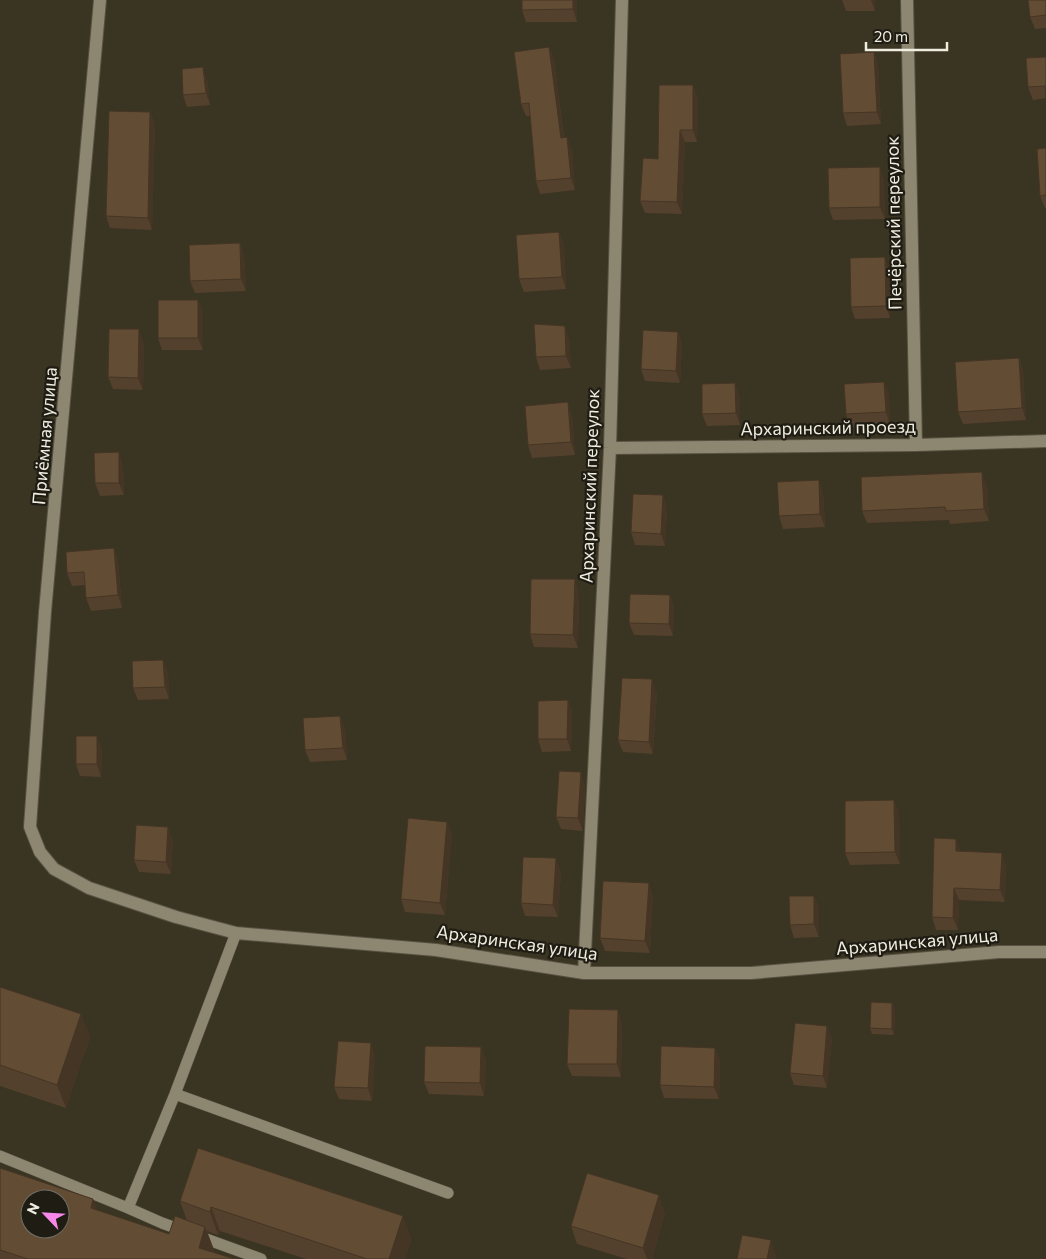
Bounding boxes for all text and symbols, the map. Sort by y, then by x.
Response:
scale bar [866,20,947,52]
text: 20 m [874,27,908,45]
street label: Печёрский переулок [880,135,906,310]
street label: Приёмная улица [27,366,61,506]
street label: Архаринский переулок [575,388,603,583]
street label: Архаринский проезд [740,414,916,440]
street label: Архаринская улица [435,920,599,964]
street label: Архаринская улица [835,923,999,959]
north arrow [20,1189,70,1239]
text: N [23,1200,43,1217]

